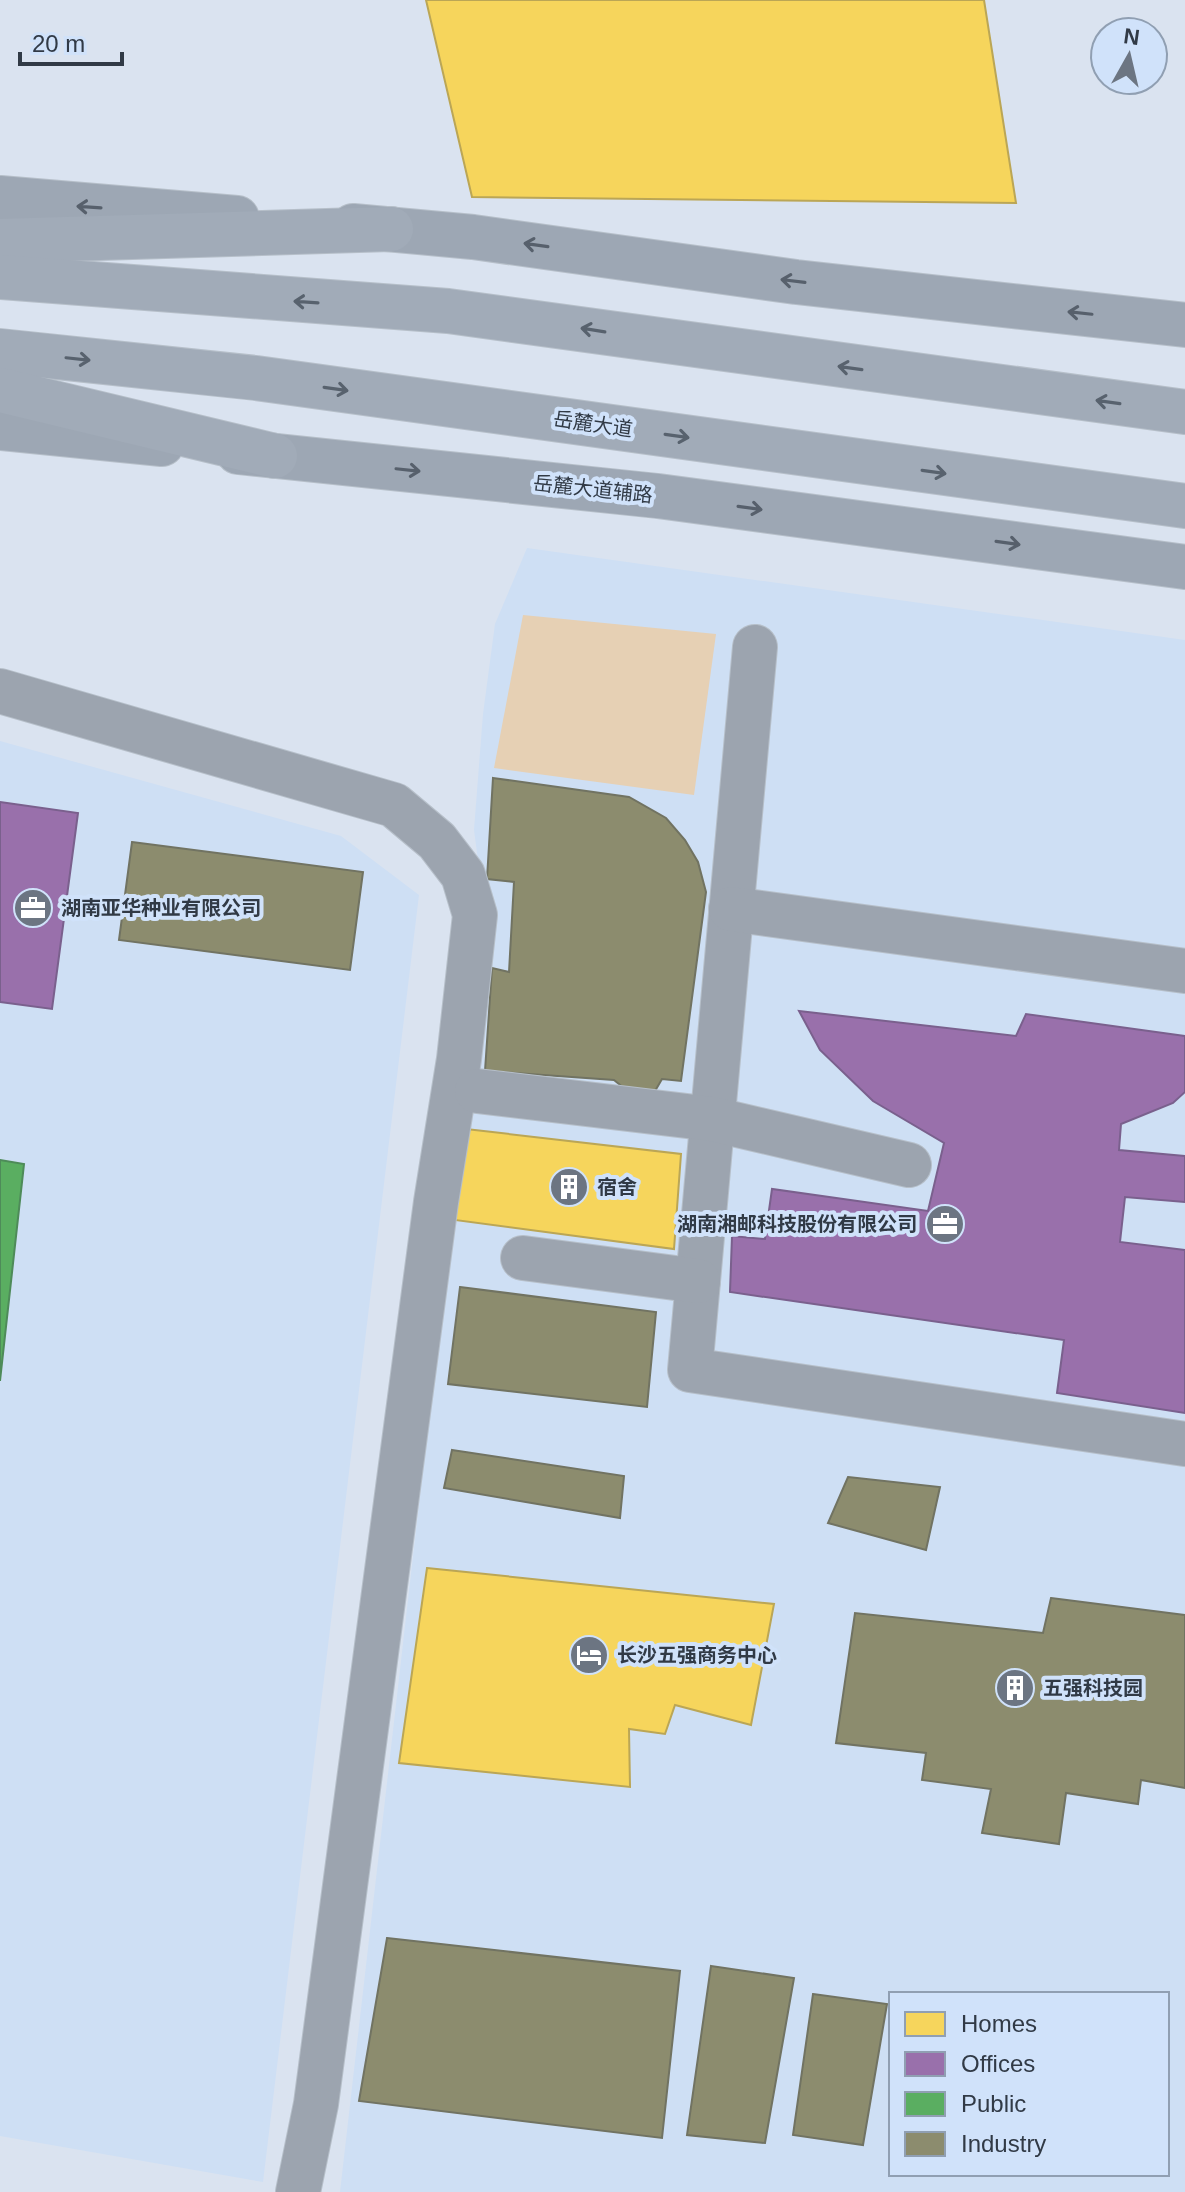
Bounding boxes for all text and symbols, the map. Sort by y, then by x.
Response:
scale bar [20,16,122,66]
north arrow [1089,16,1169,96]
text: N [1122,23,1141,50]
text: 20 m [32,30,85,57]
one-way arrow [77,199,103,214]
one-way arrow [523,238,550,253]
one-way arrow [781,274,807,289]
one-way arrow [293,294,320,309]
one-way arrow [1067,305,1094,320]
one-way arrow [581,322,606,337]
one-way arrow [64,352,90,367]
one-way arrow [838,360,863,375]
one-way arrow [323,382,348,397]
one-way arrow [1096,394,1121,409]
street label: 岳麓大道 [552,408,634,440]
one-way arrow [663,429,689,444]
one-way arrow [395,462,421,477]
one-way arrow [921,465,946,480]
street label: 岳麓大道辅路 [532,472,654,506]
one-way arrow [737,501,762,516]
one-way arrow [994,535,1021,550]
office icon: 湖南亚华种业有限公司 [12,887,54,929]
place label: 湖南亚华种业有限公司 [61,897,261,919]
building icon: 宿舍 [548,1166,590,1208]
place label: 宿舍 [597,1176,637,1198]
office icon: 湖南湘邮科技股份有限公司 [924,1203,966,1245]
place label: 湖南湘邮科技股份有限公司 [677,1213,917,1235]
hotel icon: 长沙五强商务中心 [568,1634,610,1676]
place label: 长沙五强商务中心 [617,1644,777,1666]
building icon: 五强科技园 [994,1667,1036,1709]
place label: 五强科技园 [1043,1677,1143,1699]
legend [889,1992,1169,2176]
text: Homes [961,2010,1037,2037]
text: Offices [961,2050,1035,2077]
text: Public [961,2090,1026,2117]
text: Industry [961,2130,1046,2157]

